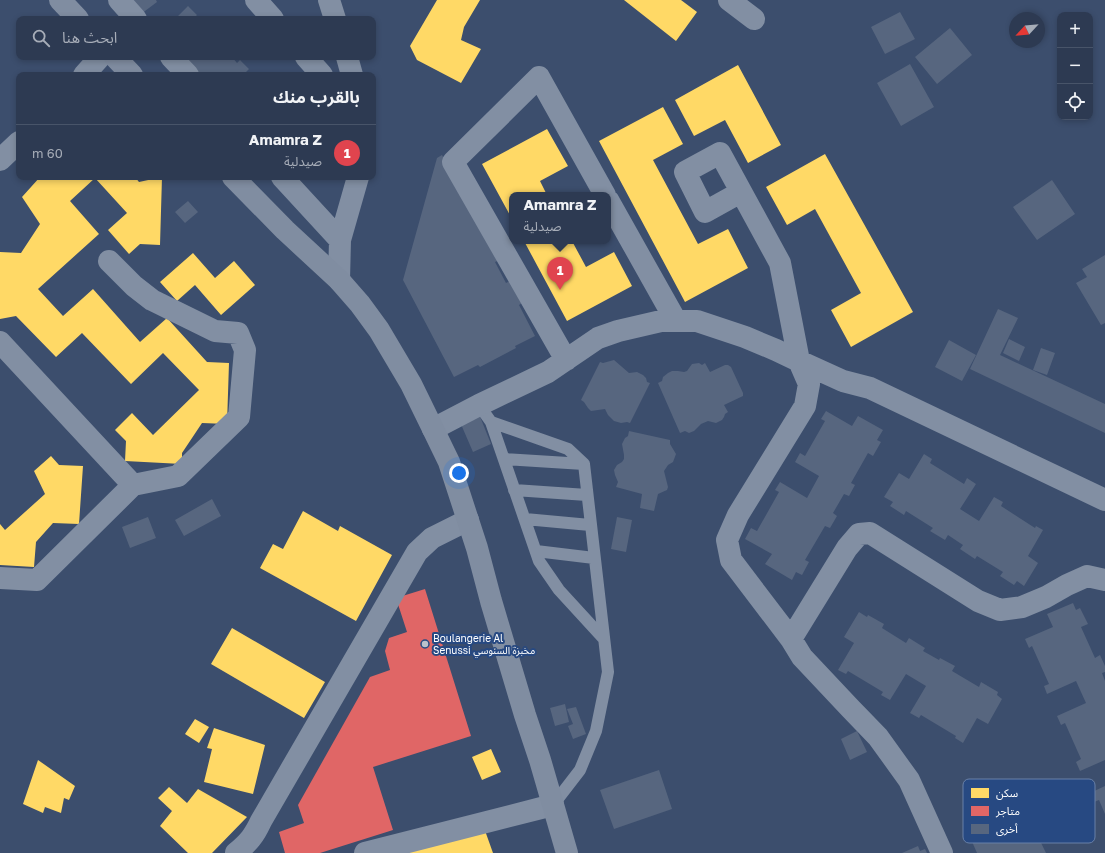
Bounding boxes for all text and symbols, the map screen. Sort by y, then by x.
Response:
north arrow [1009,12,1045,48]
map controls [1057,12,1093,120]
button: + [1057,12,1093,48]
search box [16,16,376,60]
icon: search [30,27,52,49]
text: ابحث هنا [62,28,117,46]
button: − [1057,48,1093,84]
button: locate [1057,84,1093,120]
text: بالقرب منك [273,86,360,107]
text: Amamra Z [249,130,322,148]
text: 60 m [32,145,63,161]
text: 1 [344,145,350,161]
text: صيدلية [284,153,322,169]
popup [509,192,611,244]
text: Amamra Z [523,195,597,213]
text: صيدلية [523,218,561,234]
pin: 1 [547,257,573,290]
your location [449,463,469,483]
place label: Boulangerie Al Senussi مخبزة السنوسي [433,632,535,658]
marker: Boulangerie Al Senussi مخبزة السنوسي [420,639,430,649]
legend [963,779,1095,843]
text: سكن [996,786,1019,800]
text: متاجر [995,804,1020,818]
text: أخرى [996,822,1018,836]

